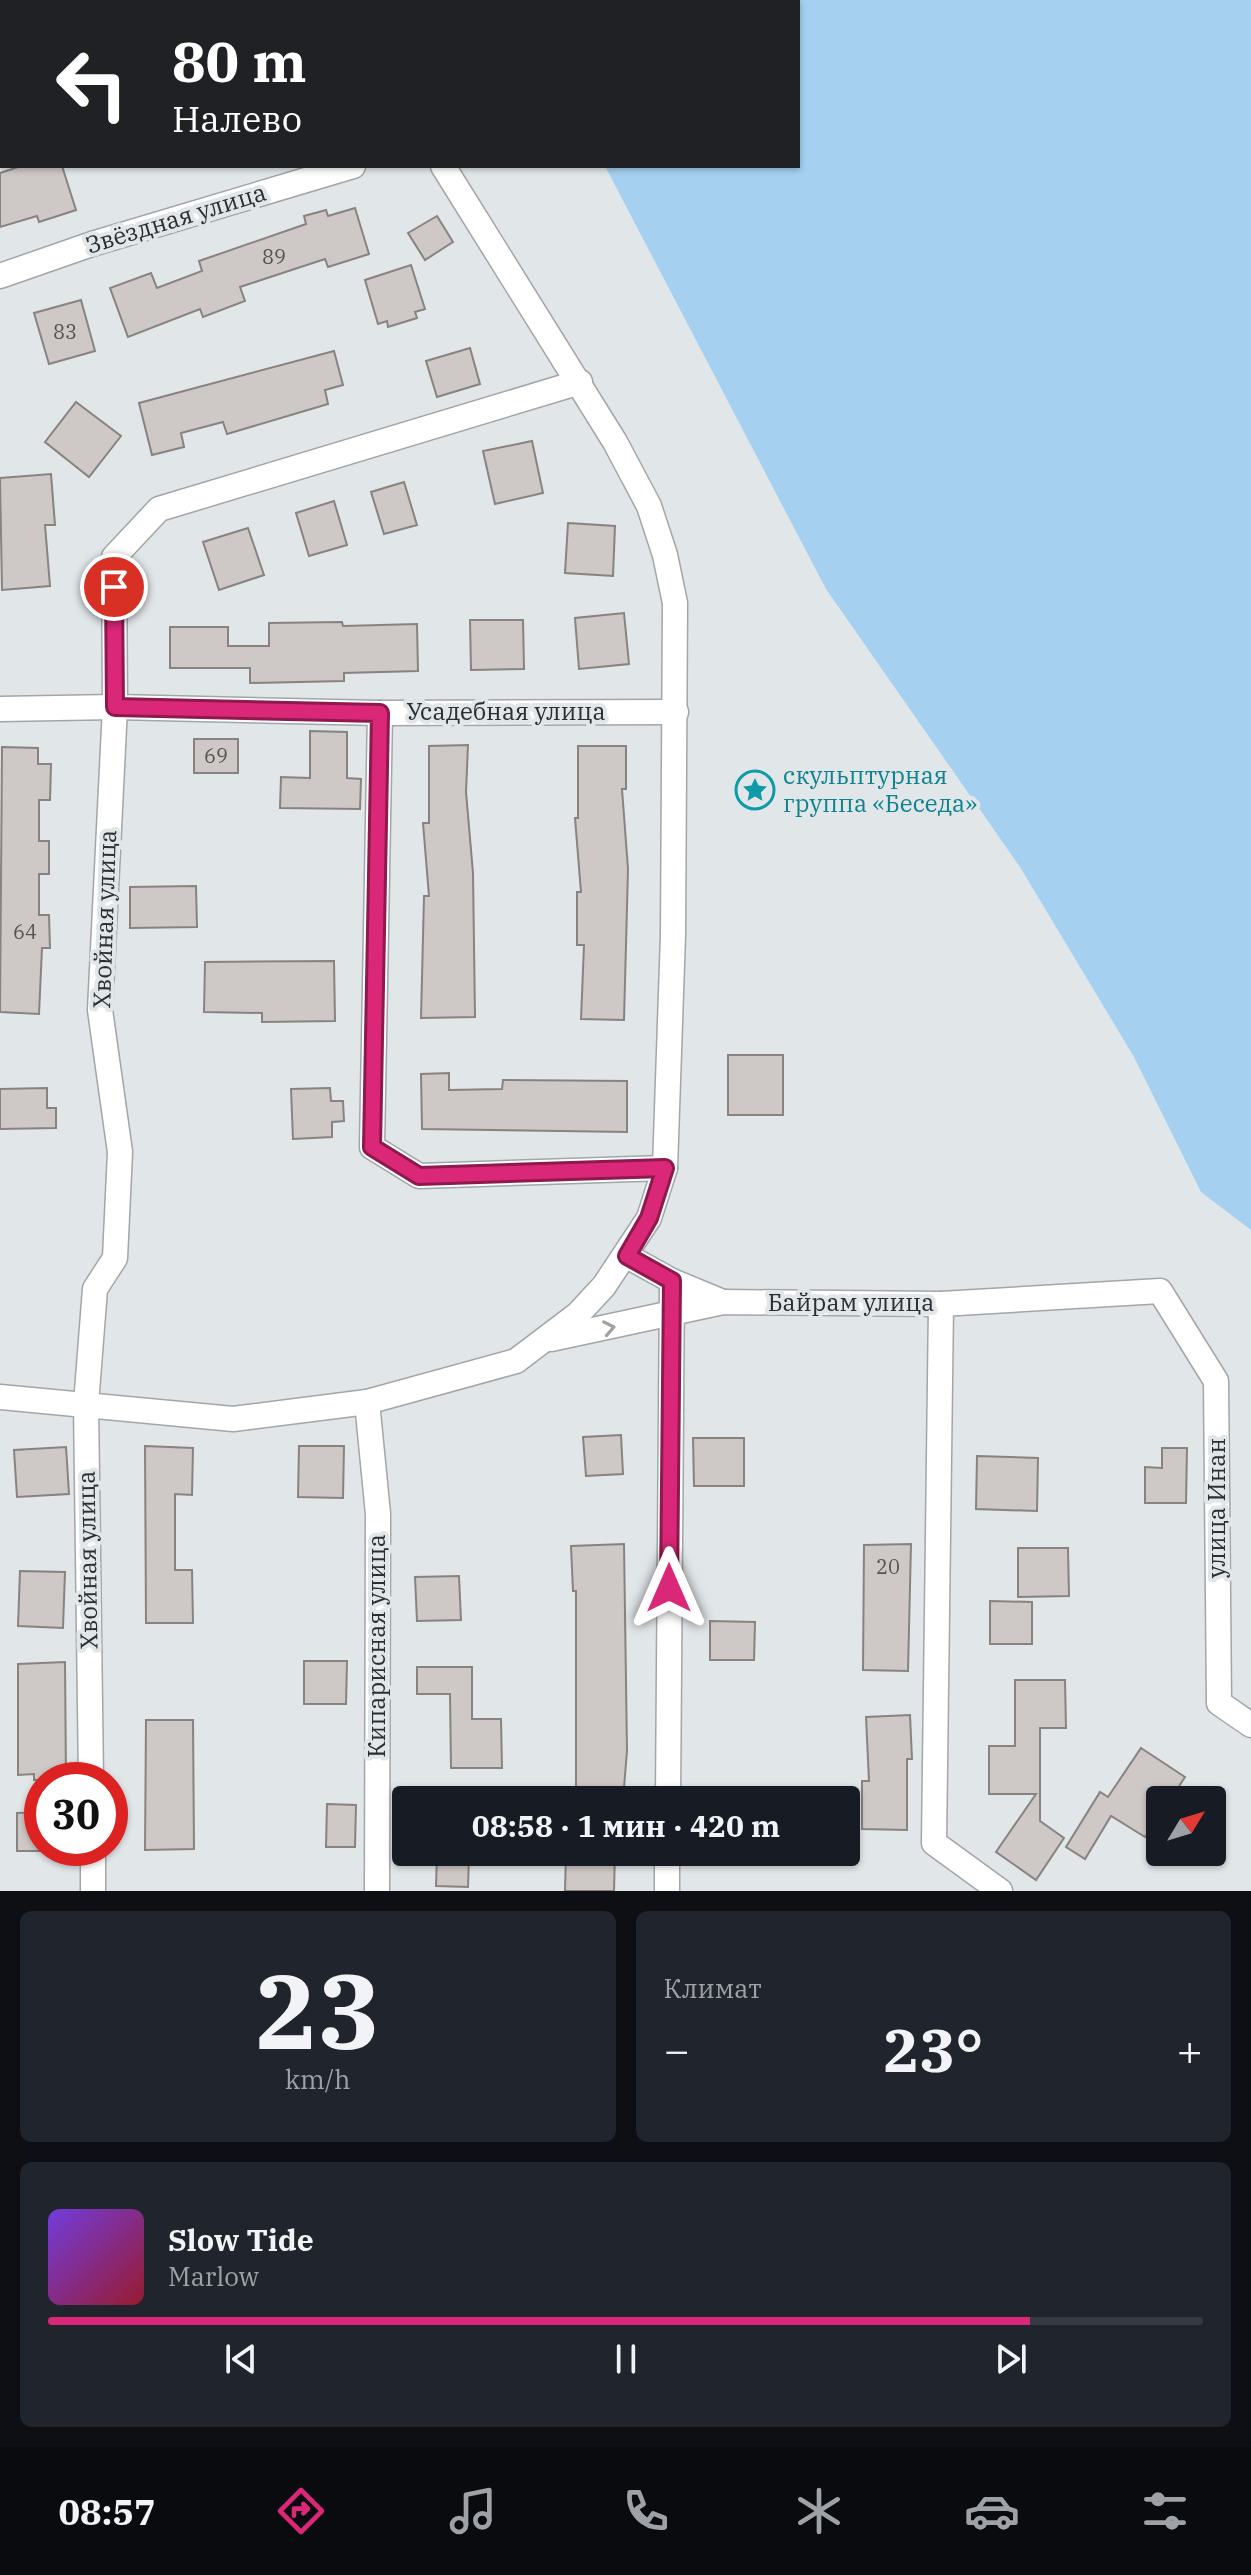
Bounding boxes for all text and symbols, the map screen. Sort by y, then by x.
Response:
text: 80 m [172,25,307,97]
icon: left [40,32,144,136]
text: Налево [172,95,302,142]
street label: Звёздная улица [82,175,270,261]
house number: 89 [262,243,286,270]
house number: 83 [53,318,77,345]
pin [80,553,148,621]
icon: arrive [92,565,136,609]
street label: Усадебная улица [406,695,606,727]
house number: 69 [204,742,228,769]
place label: скульптурная группа «Беседа» [783,759,977,819]
place icon: скульптурная группа «Беседа» [734,769,776,811]
street label: Хвойная улица [85,829,123,1009]
house number: 64 [13,918,37,945]
street label: Байрам улица [768,1286,934,1318]
one-way arrow [602,1321,615,1338]
street label: улица Инан [1200,1438,1232,1578]
street label: Хвойная улица [69,1471,105,1650]
street label: Кипарисная улица [360,1534,392,1758]
position arrow [627,1546,711,1630]
house number: 20 [876,1553,900,1580]
speed limit sign: 30 [24,1762,128,1866]
north arrow [1146,1786,1226,1866]
map controls [1146,1786,1226,1866]
text: 08:58 · 1 мин · 420 m [472,1806,780,1845]
text: 23 [255,1942,380,2078]
text: Климат [664,1971,762,2005]
text: 23° [883,2010,983,2089]
text: − [664,2021,690,2078]
text: + [1177,2021,1203,2078]
text: km/h [285,2062,351,2096]
text: Slow Tide [168,2220,314,2259]
text: Marlow [168,2259,259,2293]
icon: previous [219,2337,263,2381]
icon: pause [604,2337,648,2381]
icon: next [989,2337,1033,2381]
icon: directions [273,2483,329,2539]
icon: music [445,2483,501,2539]
icon: phone [618,2483,674,2539]
icon: climate [791,2483,847,2539]
icon: car [964,2483,1020,2539]
icon: filters [1137,2483,1193,2539]
text: 08:57 [58,2488,156,2535]

